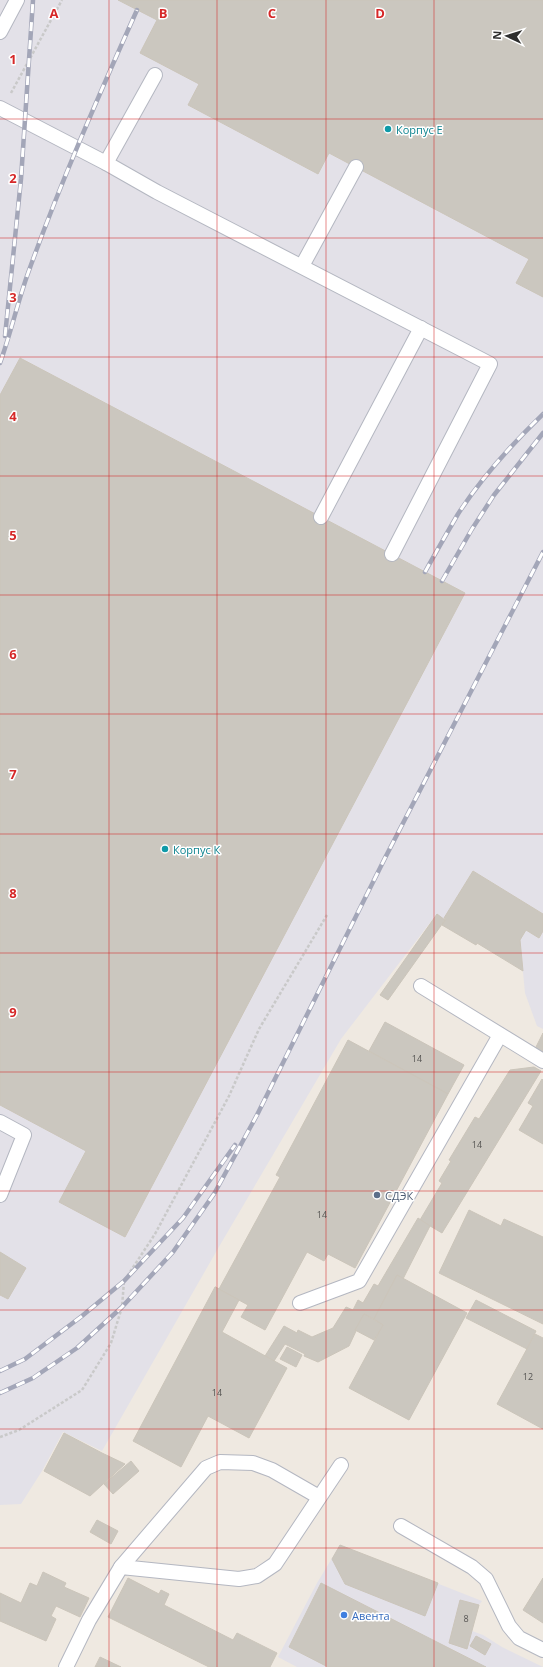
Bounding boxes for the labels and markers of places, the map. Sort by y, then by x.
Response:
place label: Корпус Е [396,122,443,137]
marker: Корпус Е [383,124,393,134]
place label: Корпус К [173,842,221,857]
marker: Корпус К [160,844,170,854]
place label: СДЭК [385,1188,413,1203]
marker: СДЭК [372,1190,382,1200]
place label: Авента [352,1608,390,1623]
marker: Авента [339,1610,349,1620]

